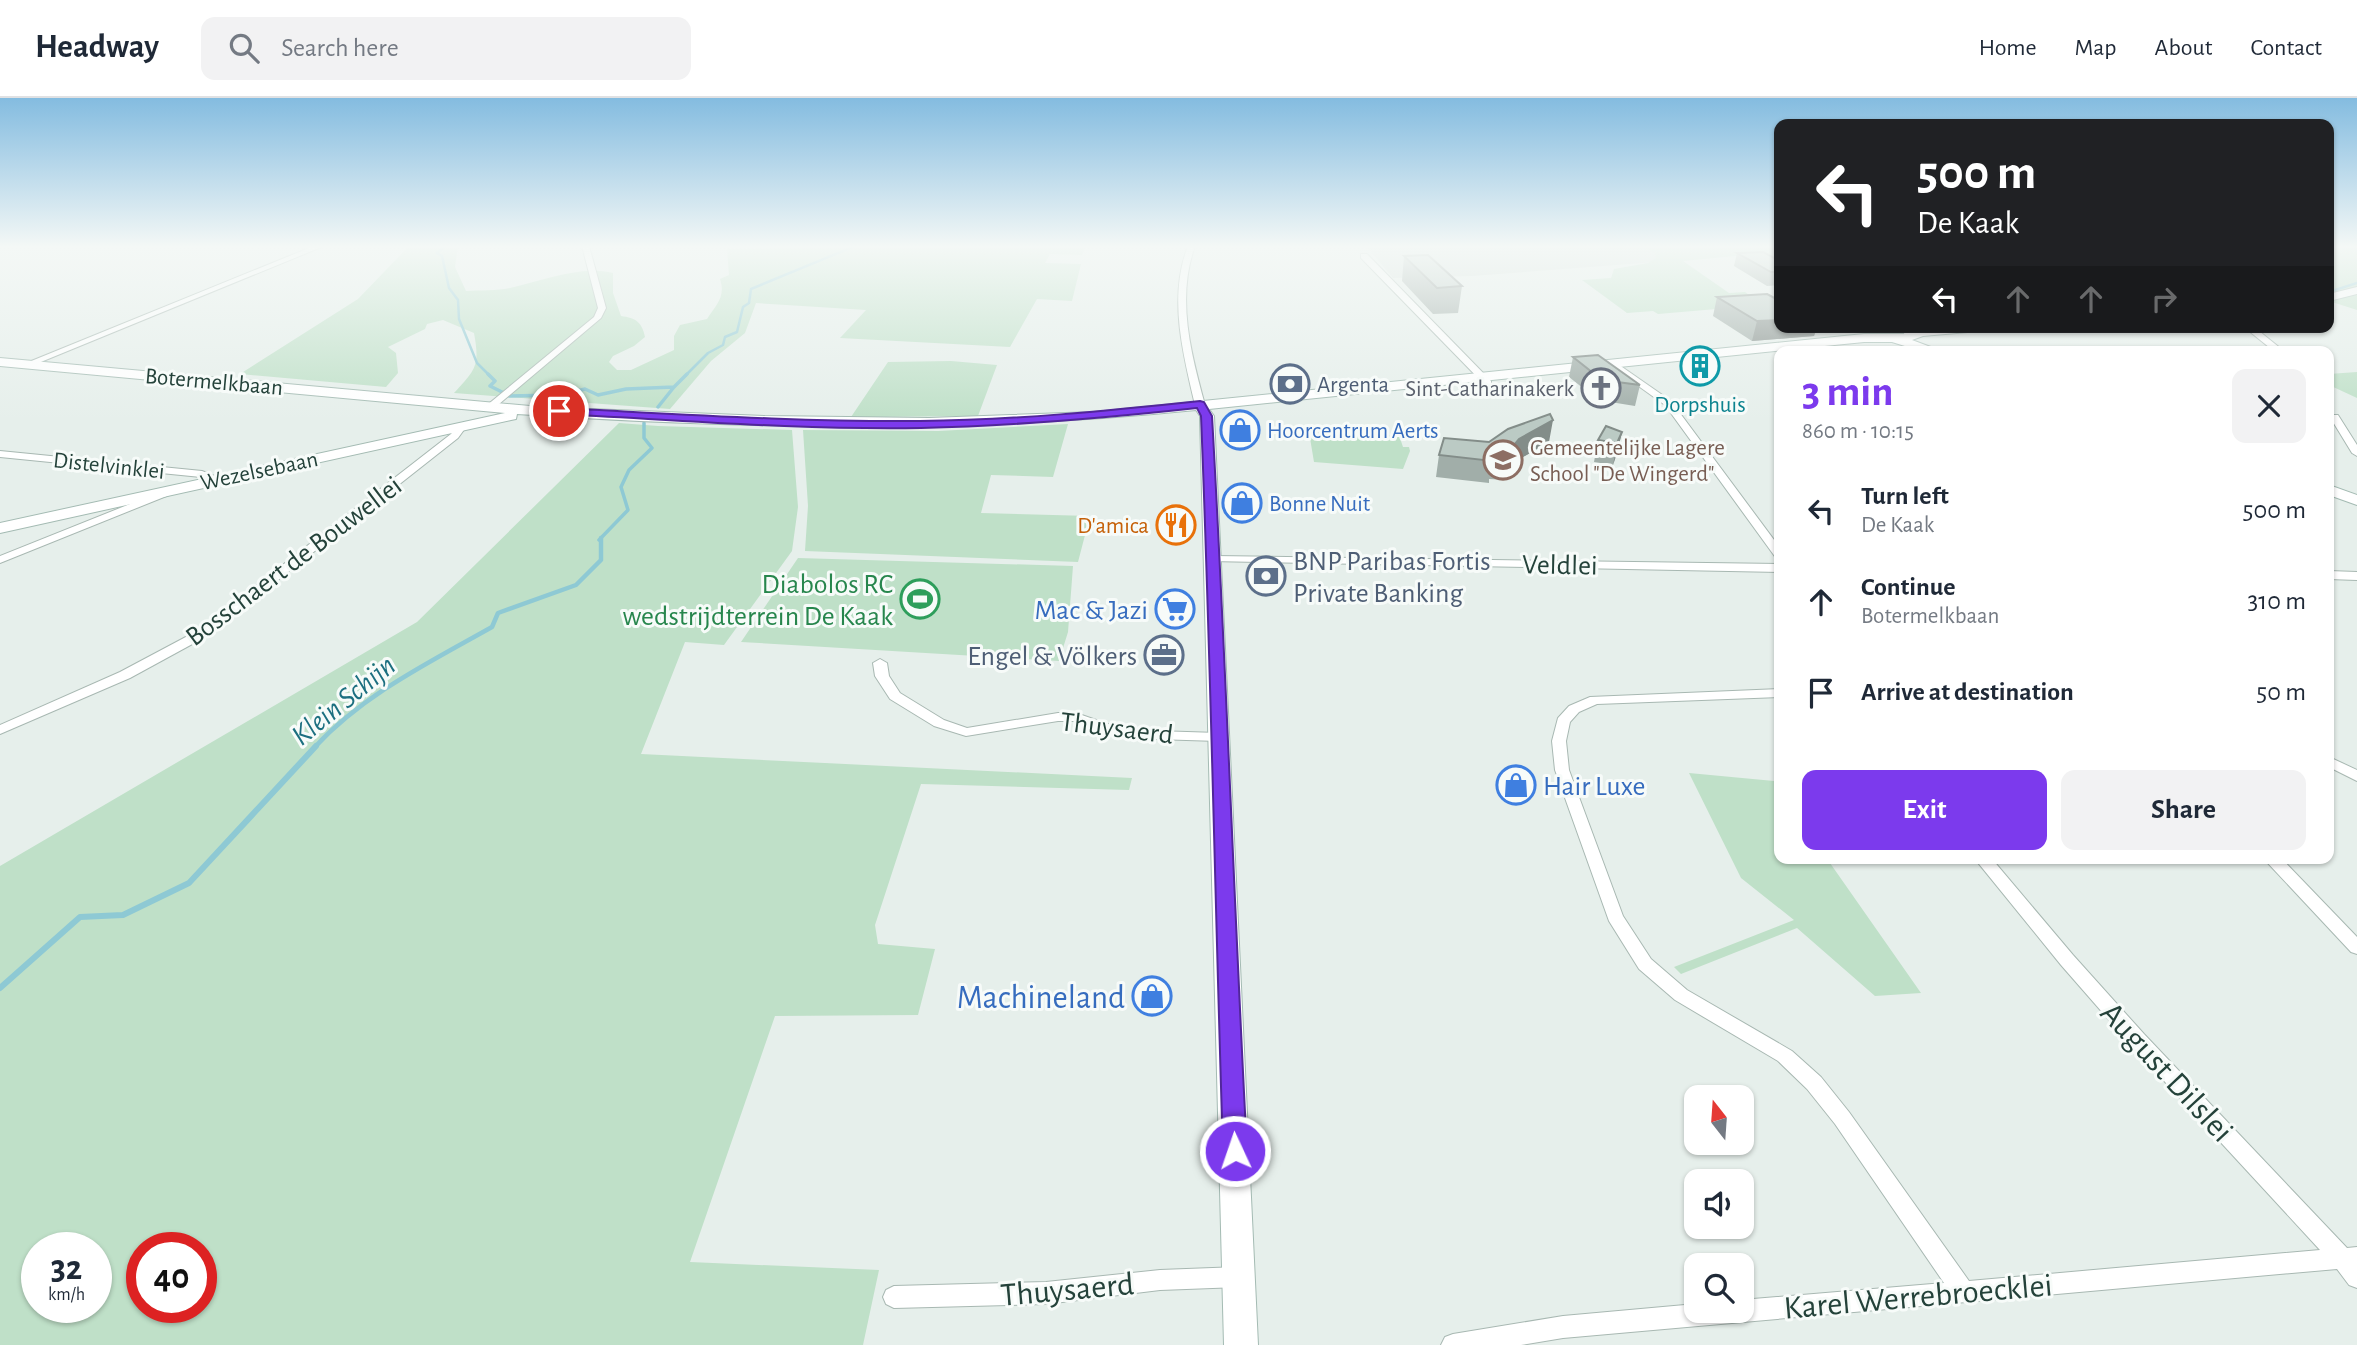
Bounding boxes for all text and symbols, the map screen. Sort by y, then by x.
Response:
search box [201,17,691,80]
icon: search [225,29,263,67]
text: Headway [35,31,159,64]
text: Search here [281,35,399,61]
text: Home [1979,36,2037,60]
text: Map [2075,36,2117,60]
text: About [2155,36,2212,60]
text: Contact [2250,36,2322,60]
icon: left [1802,147,1893,238]
text: 500 m [1917,149,2036,198]
text: De Kaak [1917,207,2019,239]
icon: left [1926,280,1964,318]
icon: ahead [1999,280,2037,318]
icon: ahead [2072,280,2110,318]
icon: right [2145,280,2183,318]
building icon: Dorpshuis [1679,345,1721,387]
bank icon: Argenta [1269,363,1311,405]
street label: Botermelkbaan [144,365,284,400]
church icon: Sint-Catharinakerk [1580,367,1622,409]
button: close [2232,369,2306,443]
text: 3 min [1802,371,1894,413]
place label: Argenta [1317,374,1389,397]
place label: Sint-Catharinakerk [1405,378,1574,401]
pin [529,381,589,441]
icon: arrive [540,392,578,430]
place label: Dorpshuis [1654,394,1746,417]
shop icon: Hoorcentrum Aerts [1219,409,1261,451]
place label: Hoorcentrum Aerts [1267,420,1439,443]
text: 860 m · 10:15 [1802,420,1914,443]
place label: Gemeentelijke Lagere School "De Wingerd" [1530,437,1725,486]
school or university icon: Gemeentelijke Lagere School "De Wingerd" [1482,439,1524,481]
street label: Wezelsebaan [199,448,320,495]
street label: Distelvinklei [52,449,166,484]
street label: Bosschaert de Bouwellei [181,471,407,652]
shop icon: Bonne Nuit [1221,482,1263,524]
text: Turn left [1861,483,1949,509]
icon: left [1802,492,1840,530]
place label: Bonne Nuit [1269,493,1371,516]
text: 500 m [2243,497,2306,523]
restaurant icon: D'amica [1155,504,1197,546]
text: De Kaak [1861,514,1934,537]
place label: D'amica [1077,515,1149,538]
place label: BNP Paribas Fortis Private Banking [1293,548,1491,608]
street label: Veldlei [1522,551,1598,581]
bank icon: BNP Paribas Fortis Private Banking [1245,555,1287,597]
place label: Diabolos RC wedstrijdterrein De Kaak [623,571,893,631]
text: Continue [1861,574,1956,600]
sports icon: Diabolos RC wedstrijdterrein De Kaak [899,578,941,620]
icon: ahead [1802,583,1840,621]
supermarket icon: Mac & Jazi [1154,588,1196,630]
text: 310 m [2248,588,2306,614]
place label: Mac & Jazi [1034,597,1148,625]
text: Botermelkbaan [1861,605,1999,628]
office icon: Engel & Völkers [1143,634,1185,676]
place label: Engel & Völkers [967,643,1137,671]
water label: Klein Schijn [286,650,401,751]
icon: arrive [1802,674,1840,712]
text: Arrive at destination [1861,679,2074,705]
text: 50 m [2256,679,2306,705]
street label: Thuysaerd [1059,708,1175,750]
shop icon: Hair Luxe [1495,764,1537,806]
button: Exit [1802,770,2047,850]
button: Share [2061,770,2306,850]
place label: Hair Luxe [1543,773,1646,801]
shop icon: Machineland [1131,975,1173,1017]
place label: Machineland [957,982,1125,1015]
street label: August Dilslei [2094,997,2239,1149]
north arrow [1684,1085,1754,1155]
map controls [1684,1085,1754,1323]
position arrow [1198,1114,1272,1188]
button: sound [1684,1169,1754,1239]
speed limit sign: 40 [126,1232,217,1323]
text: 32 [51,1251,82,1286]
button: search [1684,1253,1754,1323]
street label: Thuysaerd [999,1268,1135,1313]
street label: Karel Werrebroecklei [1783,1269,2054,1326]
text: km/h [48,1286,85,1304]

